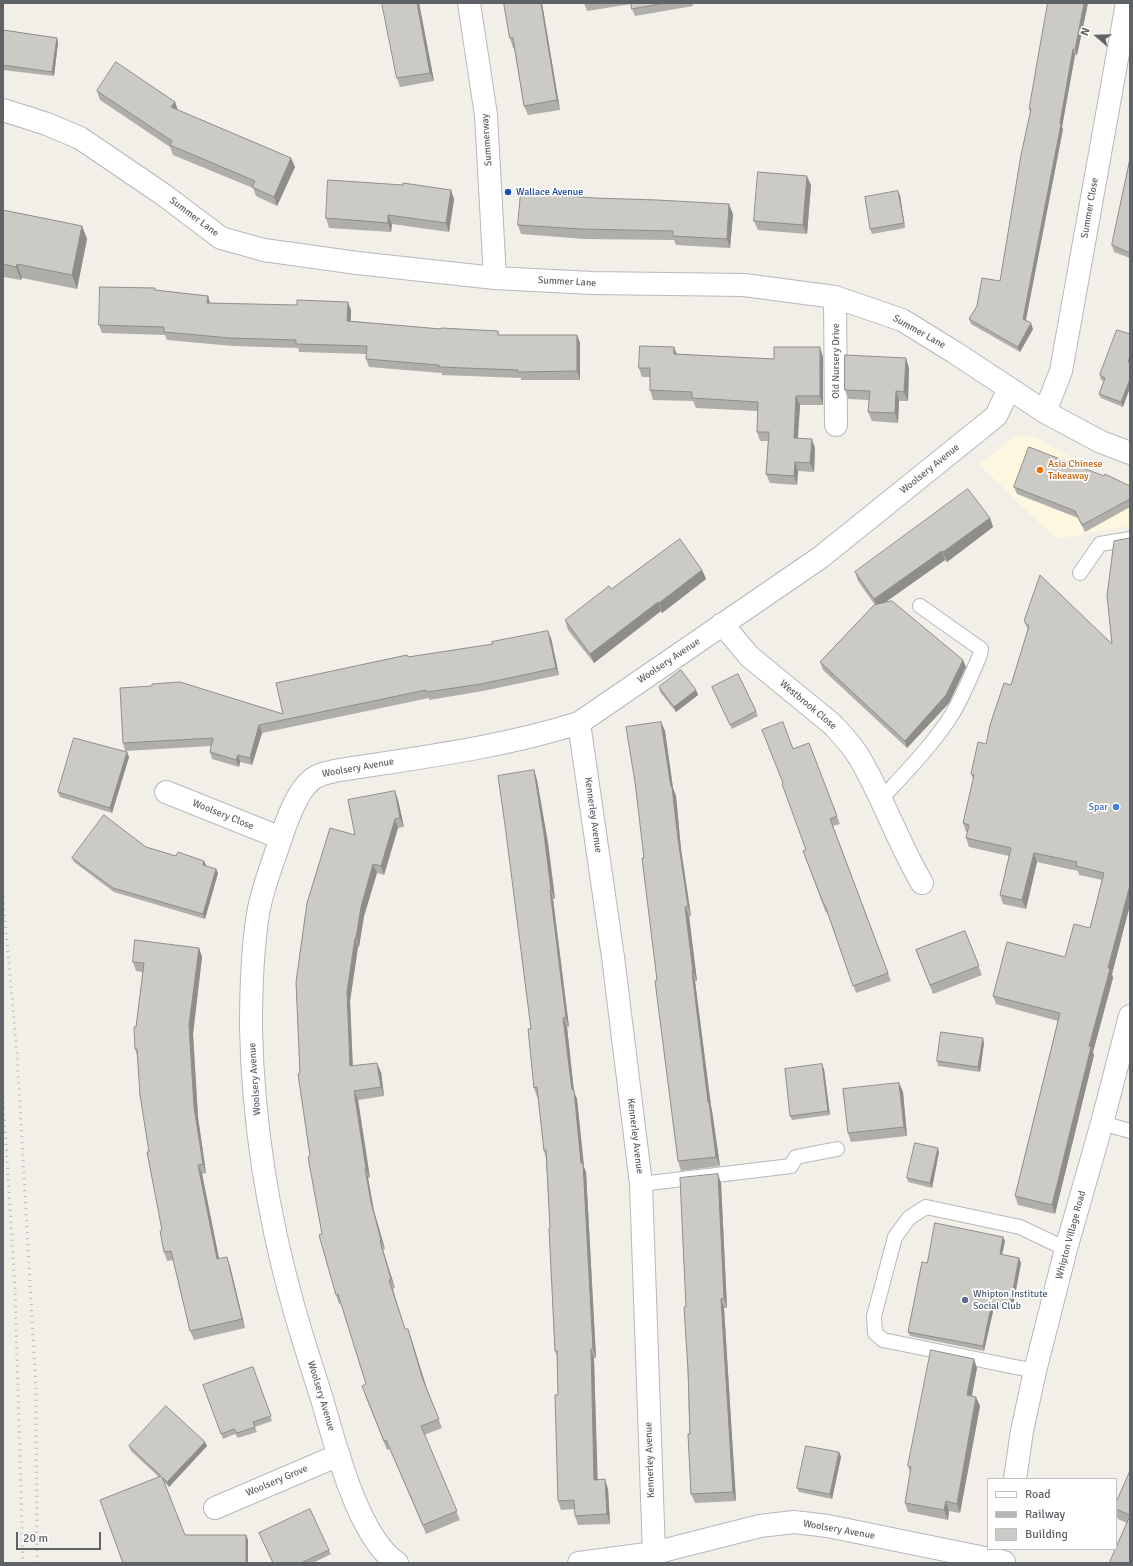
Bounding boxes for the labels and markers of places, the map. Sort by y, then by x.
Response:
place label: Wallace Avenue [516,186,583,198]
marker: Wallace Avenue [503,187,513,197]
place label: Asia Chinese Takeaway [1048,458,1103,482]
marker: Asia Chinese Takeaway [1035,465,1045,475]
place label: Spar [1088,801,1108,813]
marker: Spar [1111,802,1121,812]
place label: Whipton Institute Social Club [973,1288,1048,1312]
marker: Whipton Institute Social Club [960,1295,970,1305]

